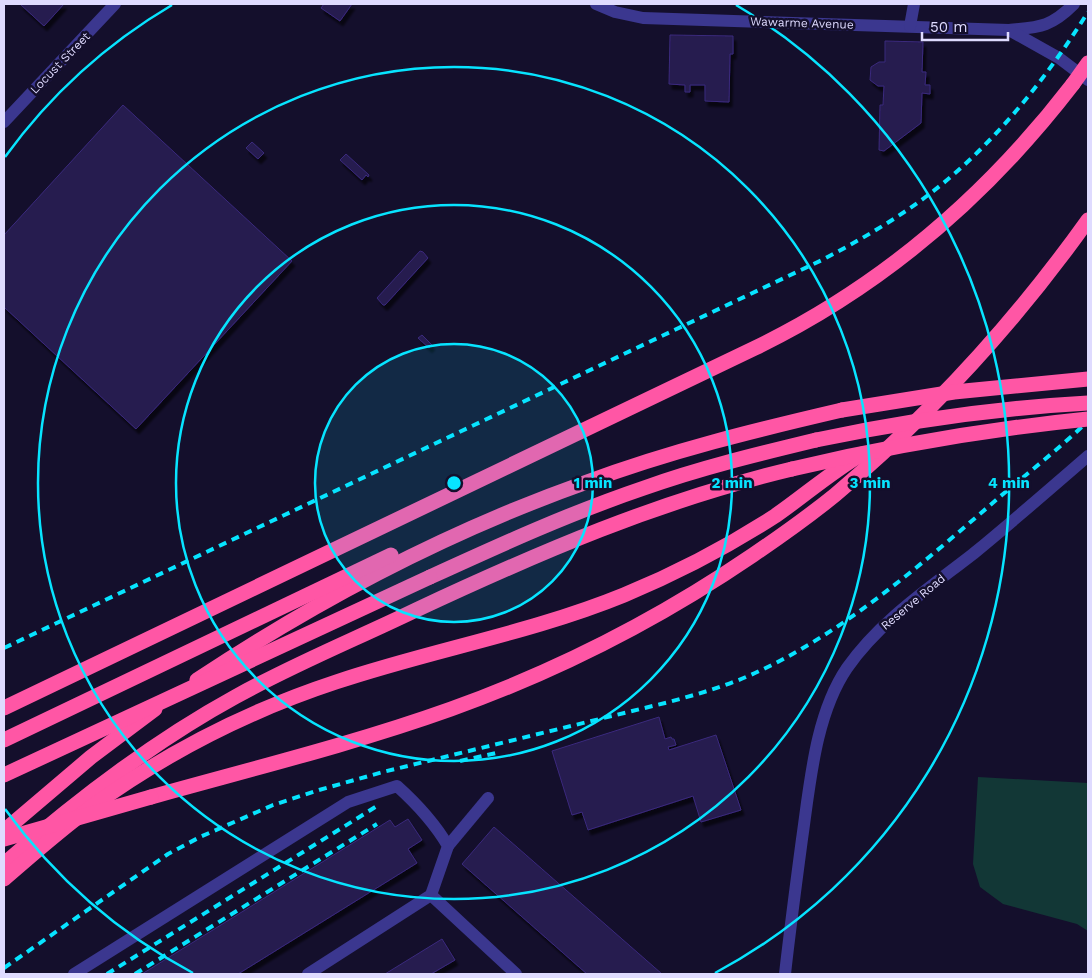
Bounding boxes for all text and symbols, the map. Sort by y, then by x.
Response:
scale bar [922,10,1008,42]
street label: Wawarme Avenue [750,14,854,32]
text: 50 m [930,18,967,36]
street label: Locust Street [27,29,93,97]
centre of rings [445,474,463,492]
text: 1 min [574,474,612,492]
text: 2 min [711,474,753,492]
text: 3 min [850,474,890,492]
text: 4 min [988,474,1030,492]
street label: Reserve Road [878,571,948,633]

